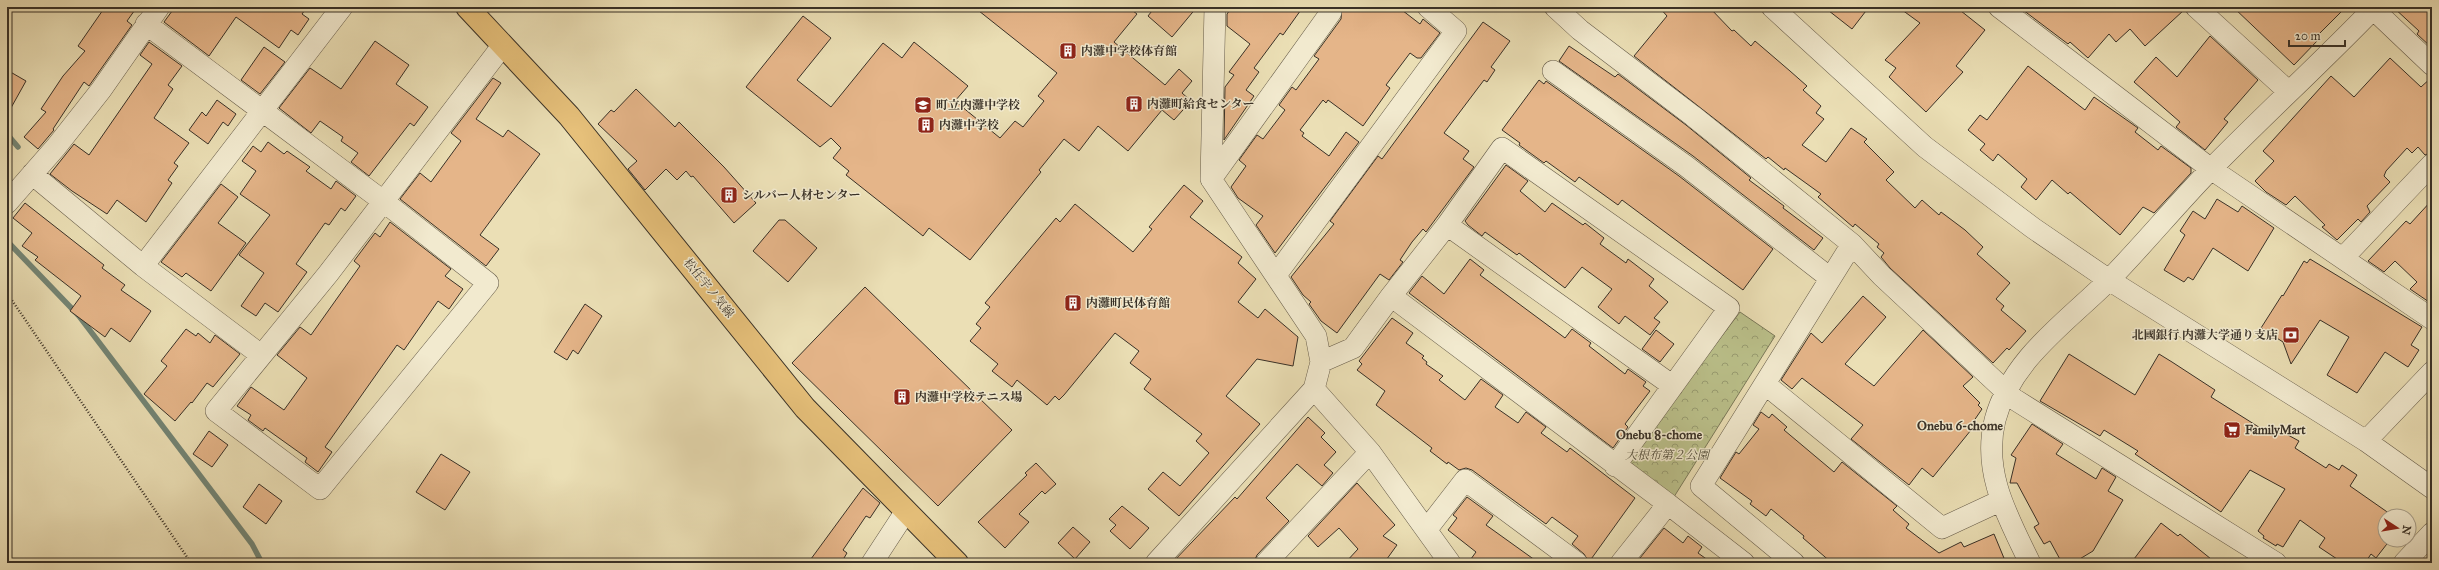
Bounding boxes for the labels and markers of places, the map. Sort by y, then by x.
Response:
building icon: 内灘中学校体育館 [1058,41,1078,61]
place label: 内灘中学校体育館 [1081,44,1177,58]
building icon: 内灘町給食センター [1124,94,1144,114]
school or university icon: 町立内灘中学校 [913,95,933,115]
place label: 内灘町給食センター [1147,97,1255,111]
place label: 町立内灘中学校 [936,98,1020,112]
building icon: 内灘中学校 [916,115,936,135]
place label: 内灘中学校 [939,118,999,132]
building icon: シルバー人材センター [719,185,739,205]
place label: シルバー人材センター [742,188,860,202]
building icon: 内灘町民体育館 [1063,293,1083,313]
place label: 内灘町民体育館 [1086,296,1170,310]
bank icon: 北國銀行 内灘大学通り支店 [2281,325,2301,345]
place label: 北國銀行 内灘大学通り支店 [2131,328,2278,342]
building icon: 内灘中学校テニス場 [892,387,912,407]
place label: 内灘中学校テニス場 [915,390,1023,404]
supermarket icon: FamilyMart [2222,420,2242,440]
place label: FamilyMart [2245,423,2306,438]

